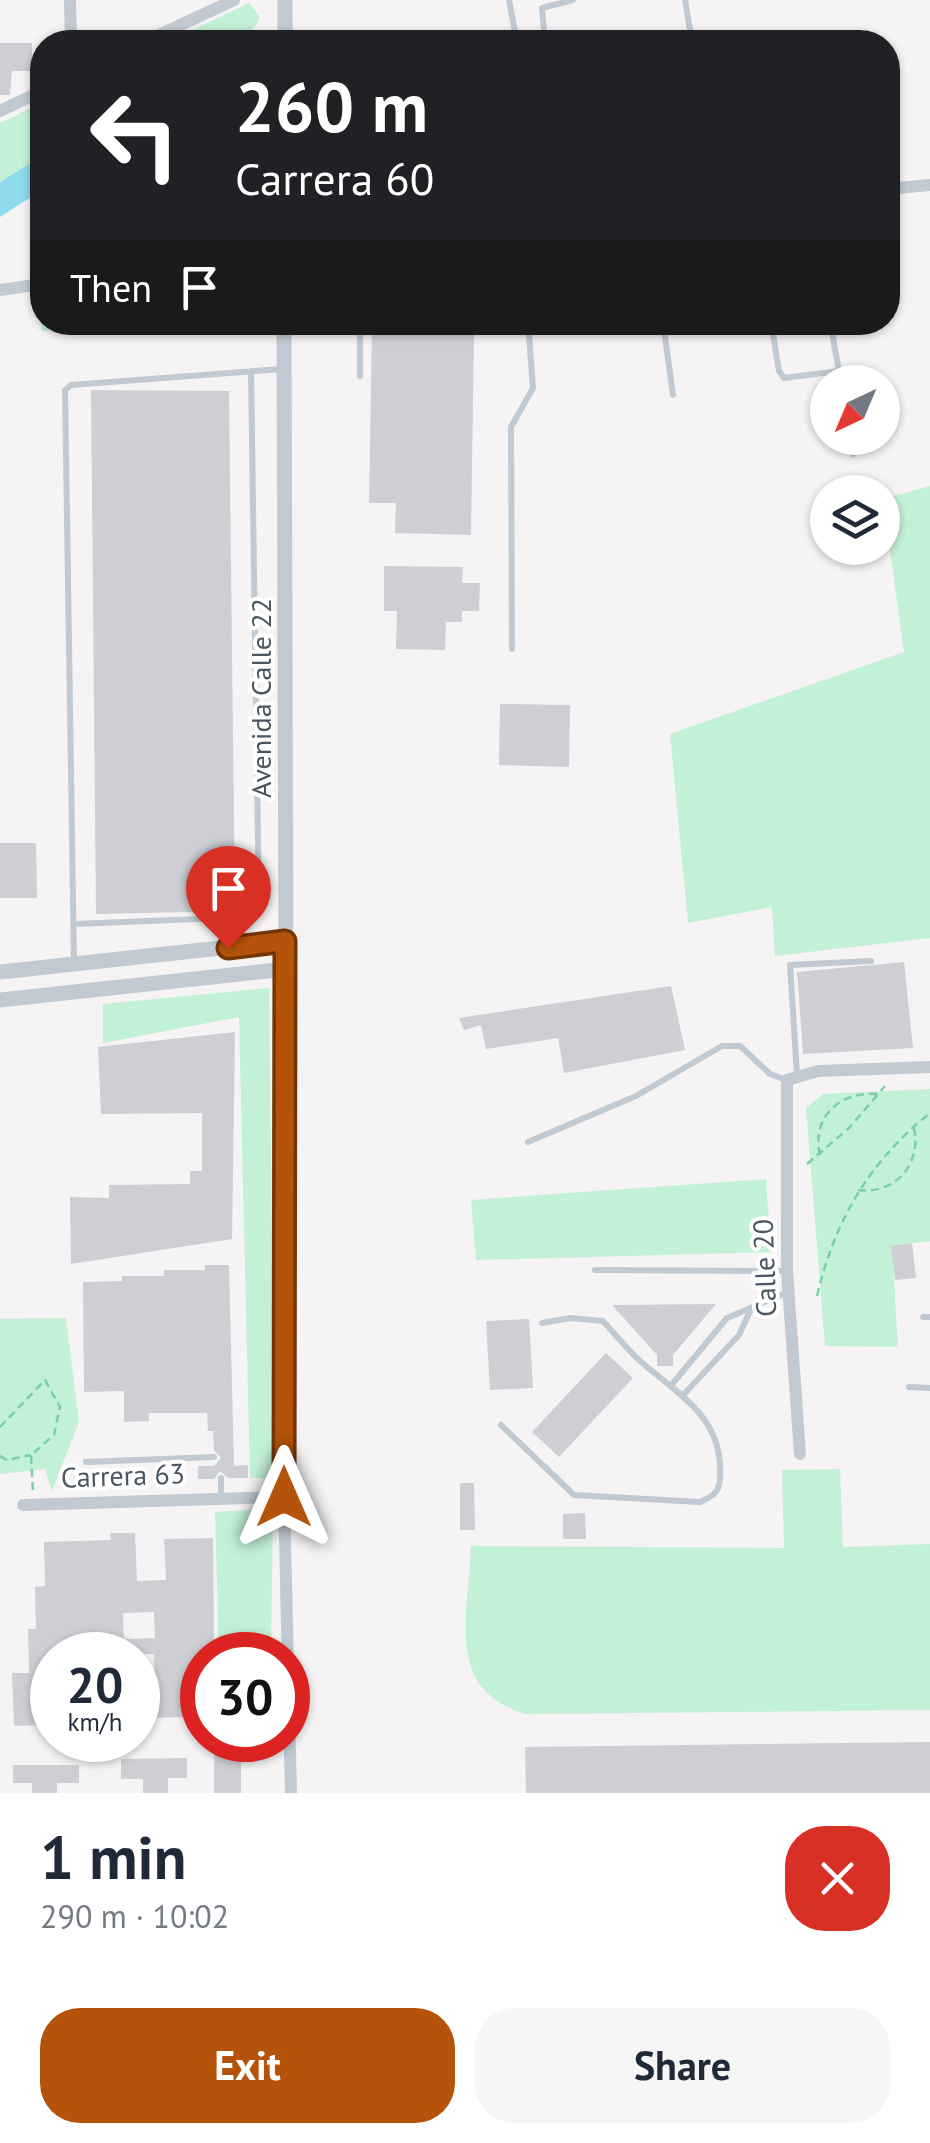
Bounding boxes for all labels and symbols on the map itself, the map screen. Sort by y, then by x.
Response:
north arrow [810,365,900,455]
street label: Avenida Calle 22 [242,598,279,798]
pin [186,846,271,949]
street label: Calle 20 [744,1218,784,1318]
position arrow [232,1445,336,1549]
street label: Carrera 63 [60,1454,186,1496]
speed limit sign: 30 [180,1632,310,1762]

